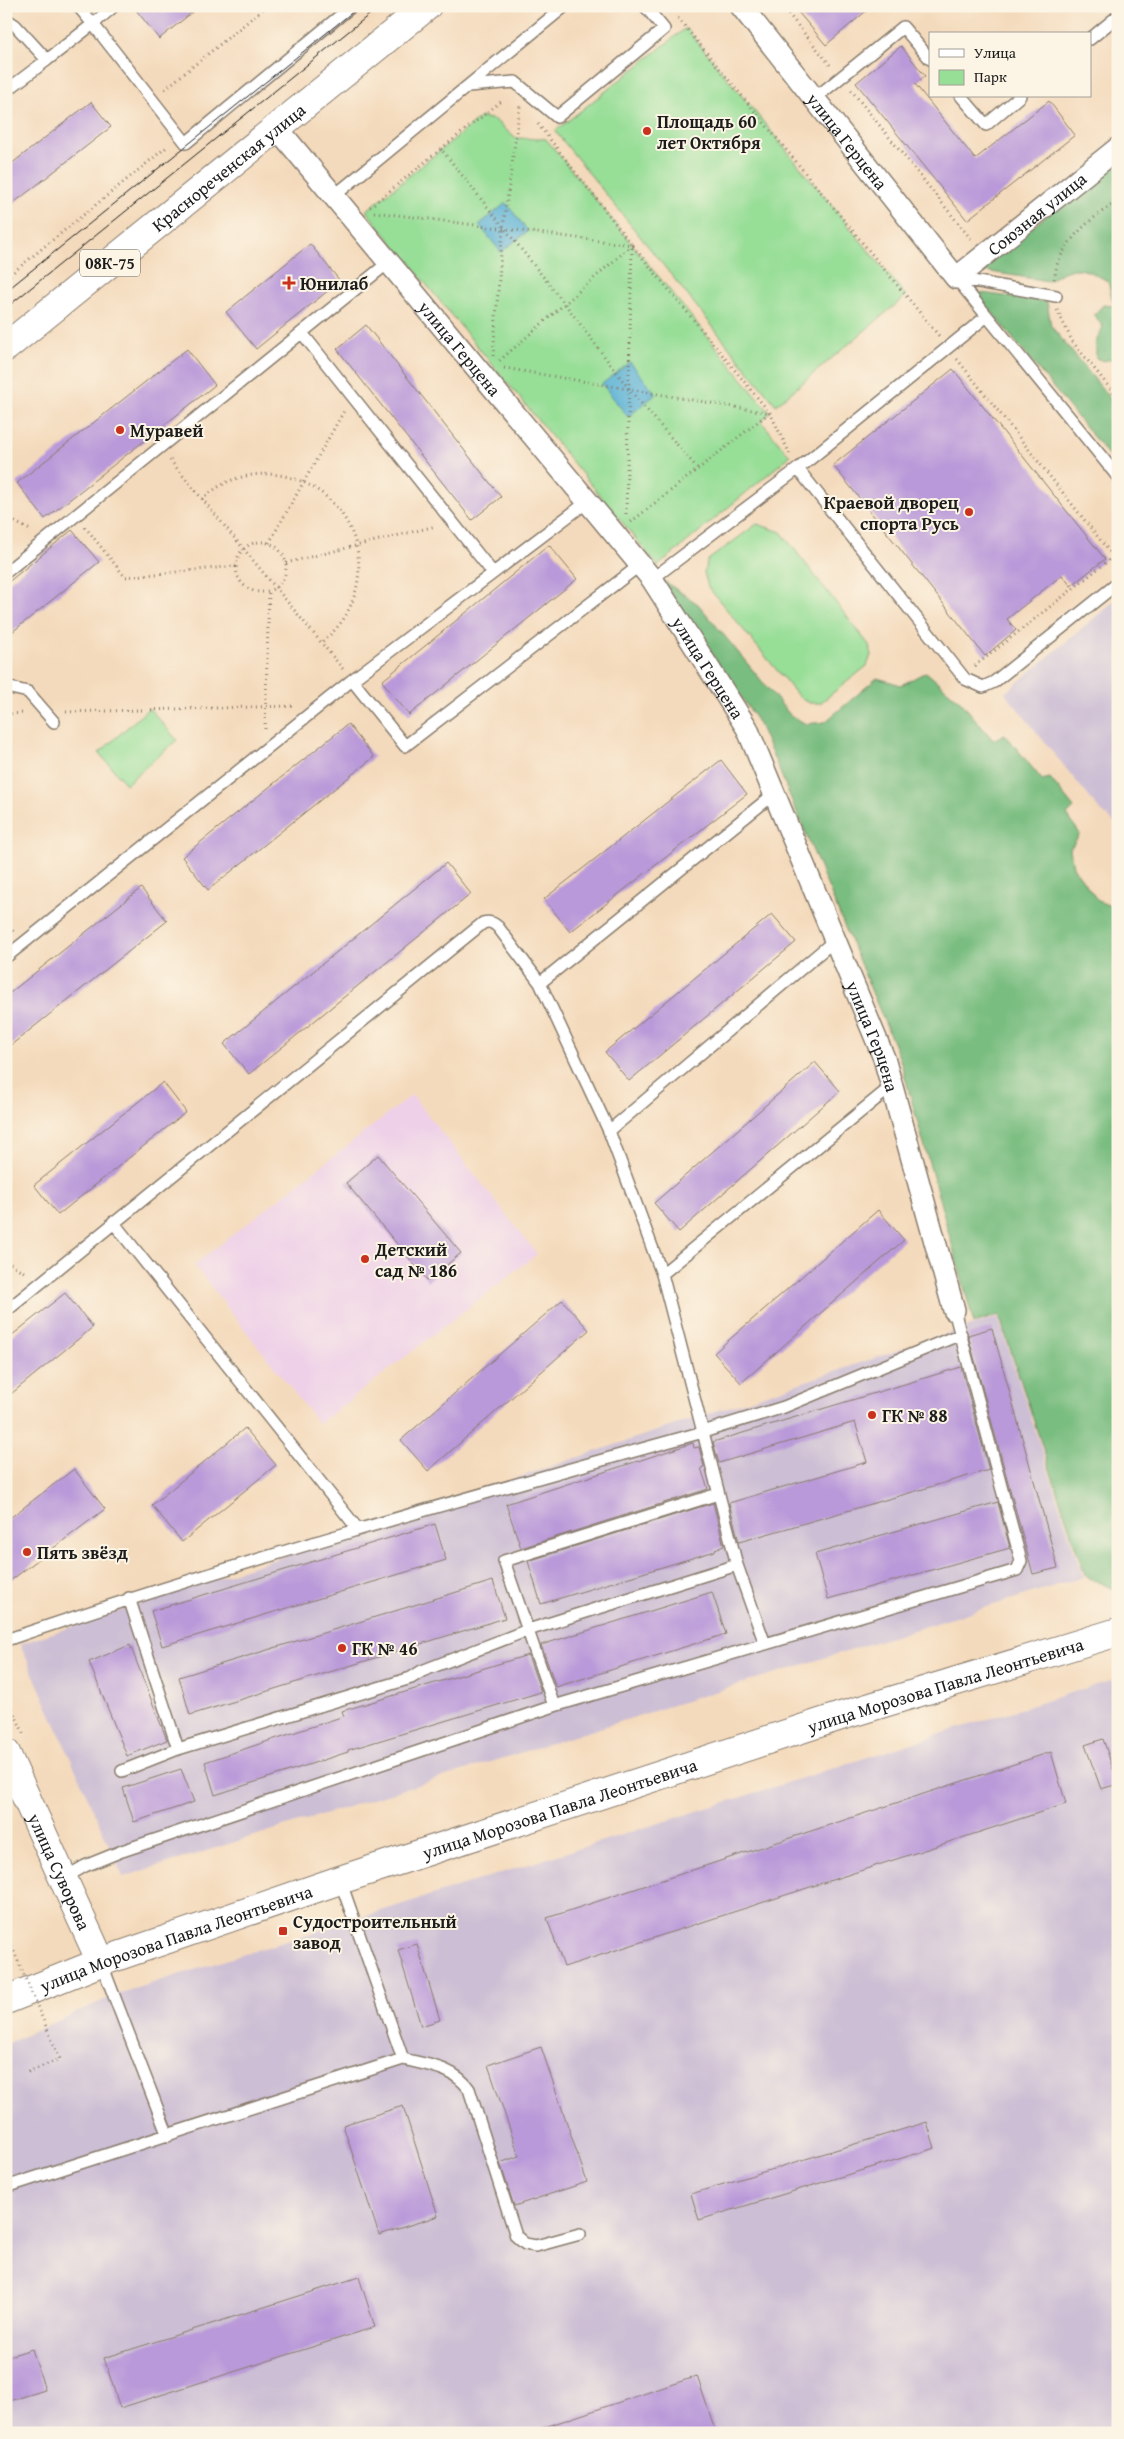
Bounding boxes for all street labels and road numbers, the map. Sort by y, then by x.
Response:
street label: улица Герцена [800,86,895,196]
street label: Краснореченская улица [145,96,311,238]
street label: Союзная улица [981,165,1092,262]
road number: 08К-75 [80,250,140,276]
street label: улица Герцена [412,294,508,402]
street label: улица Герцена [665,610,752,724]
street label: улица Герцена [839,975,906,1095]
street label: улица Морозова Павла Леонтьевича [803,1630,1087,1740]
street label: улица Морозова Павла Леонтьевича [418,1750,701,1866]
street label: улица Суворова [21,1808,98,1935]
street label: улица Морозова Павла Леонтьевича [35,1877,316,1999]

